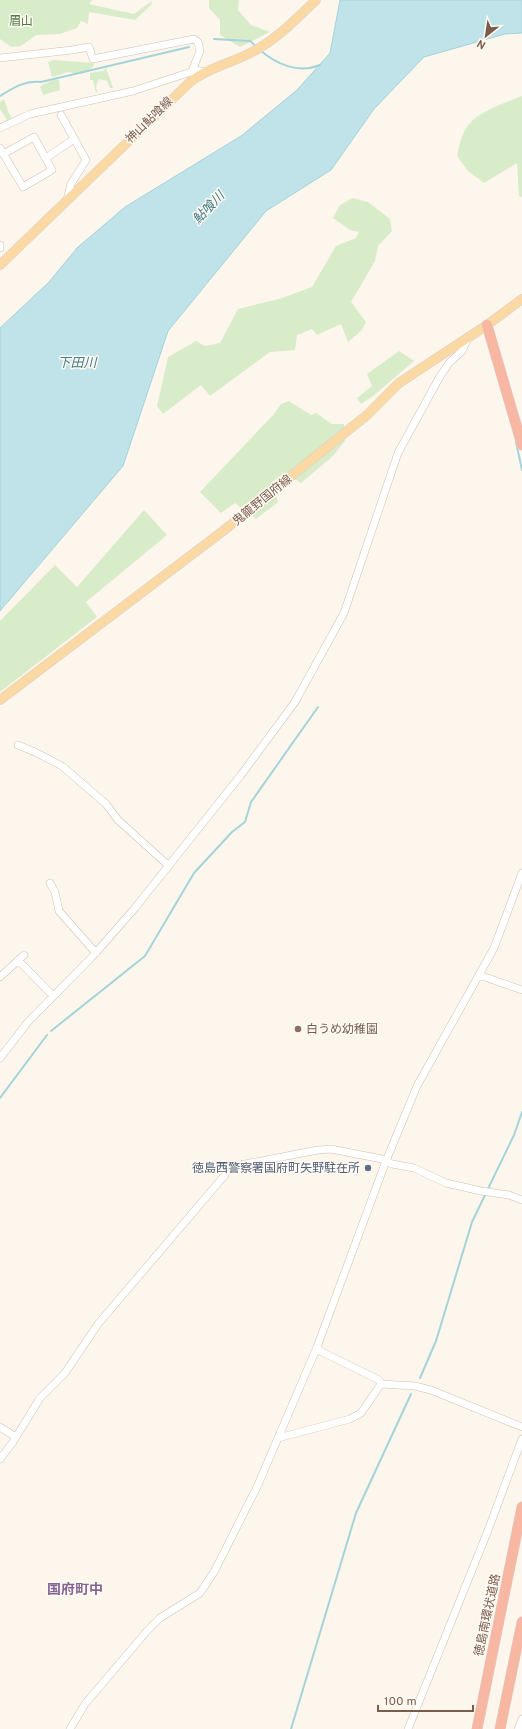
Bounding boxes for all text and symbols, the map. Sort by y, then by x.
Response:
park label: 眉山 [9,14,33,30]
north arrow [466,16,506,56]
text: N [475,36,488,52]
street label: 神山鮎喰線 [123,94,177,147]
water label: 鮎喰川 [190,187,230,228]
water label: 下田川 [57,356,98,372]
street label: 鬼籠野国府線 [230,472,296,530]
place label: 白うめ幼稚園 [306,1022,378,1038]
marker: 白うめ幼稚園 [293,1024,303,1034]
place label: 徳島西警察署国府町矢野駐在所 [192,1161,360,1177]
marker: 徳島西警察署国府町矢野駐在所 [363,1163,373,1173]
street label: 徳島南環状道路 [471,1572,505,1658]
district label: 国府町中 [47,1582,103,1599]
scale bar [378,1687,473,1713]
text: 100 m [384,1694,417,1710]

